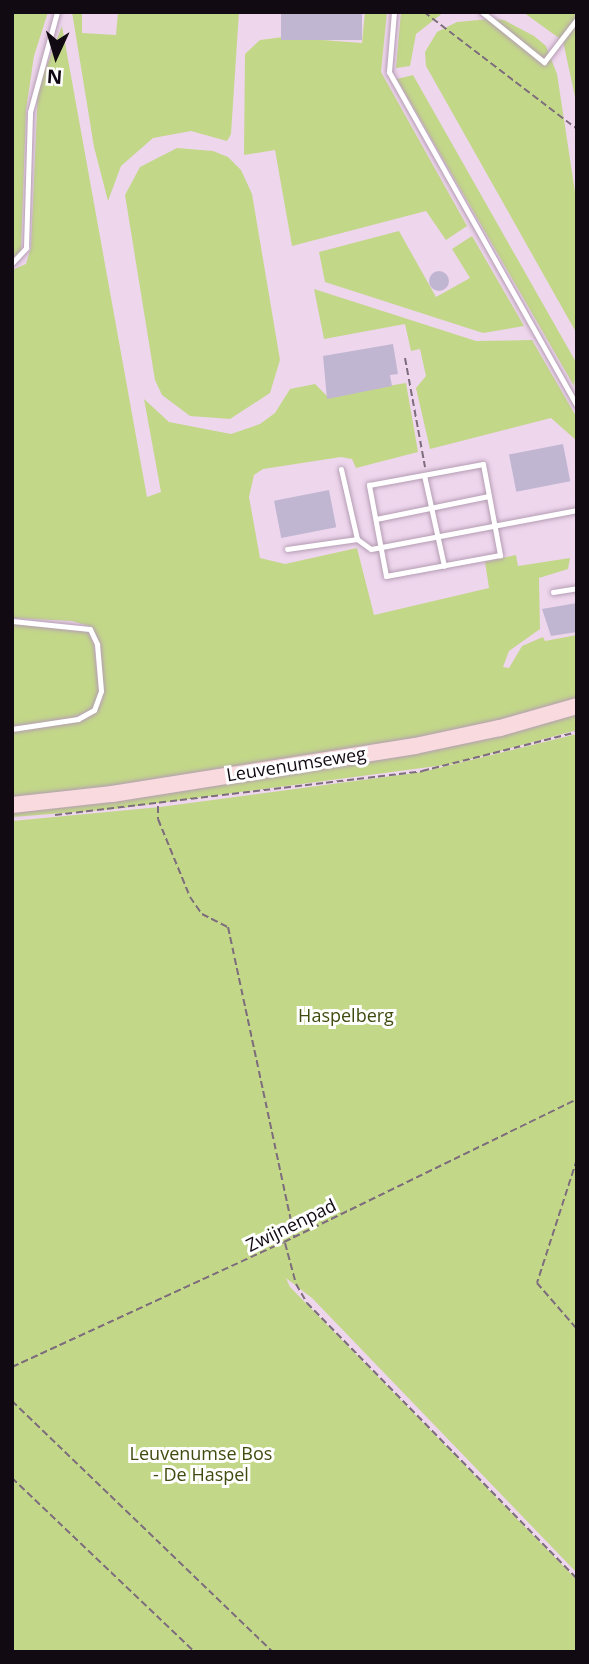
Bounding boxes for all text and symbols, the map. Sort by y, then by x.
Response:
north arrow [21,21,91,91]
text: N [46,63,63,90]
street label: Leuvenumseweg [225,742,367,786]
park label: Haspelberg [298,1004,394,1026]
street label: Zwijnenpad [242,1194,340,1256]
park label: Leuvenumse Bos - De Haspel [130,1443,272,1486]

